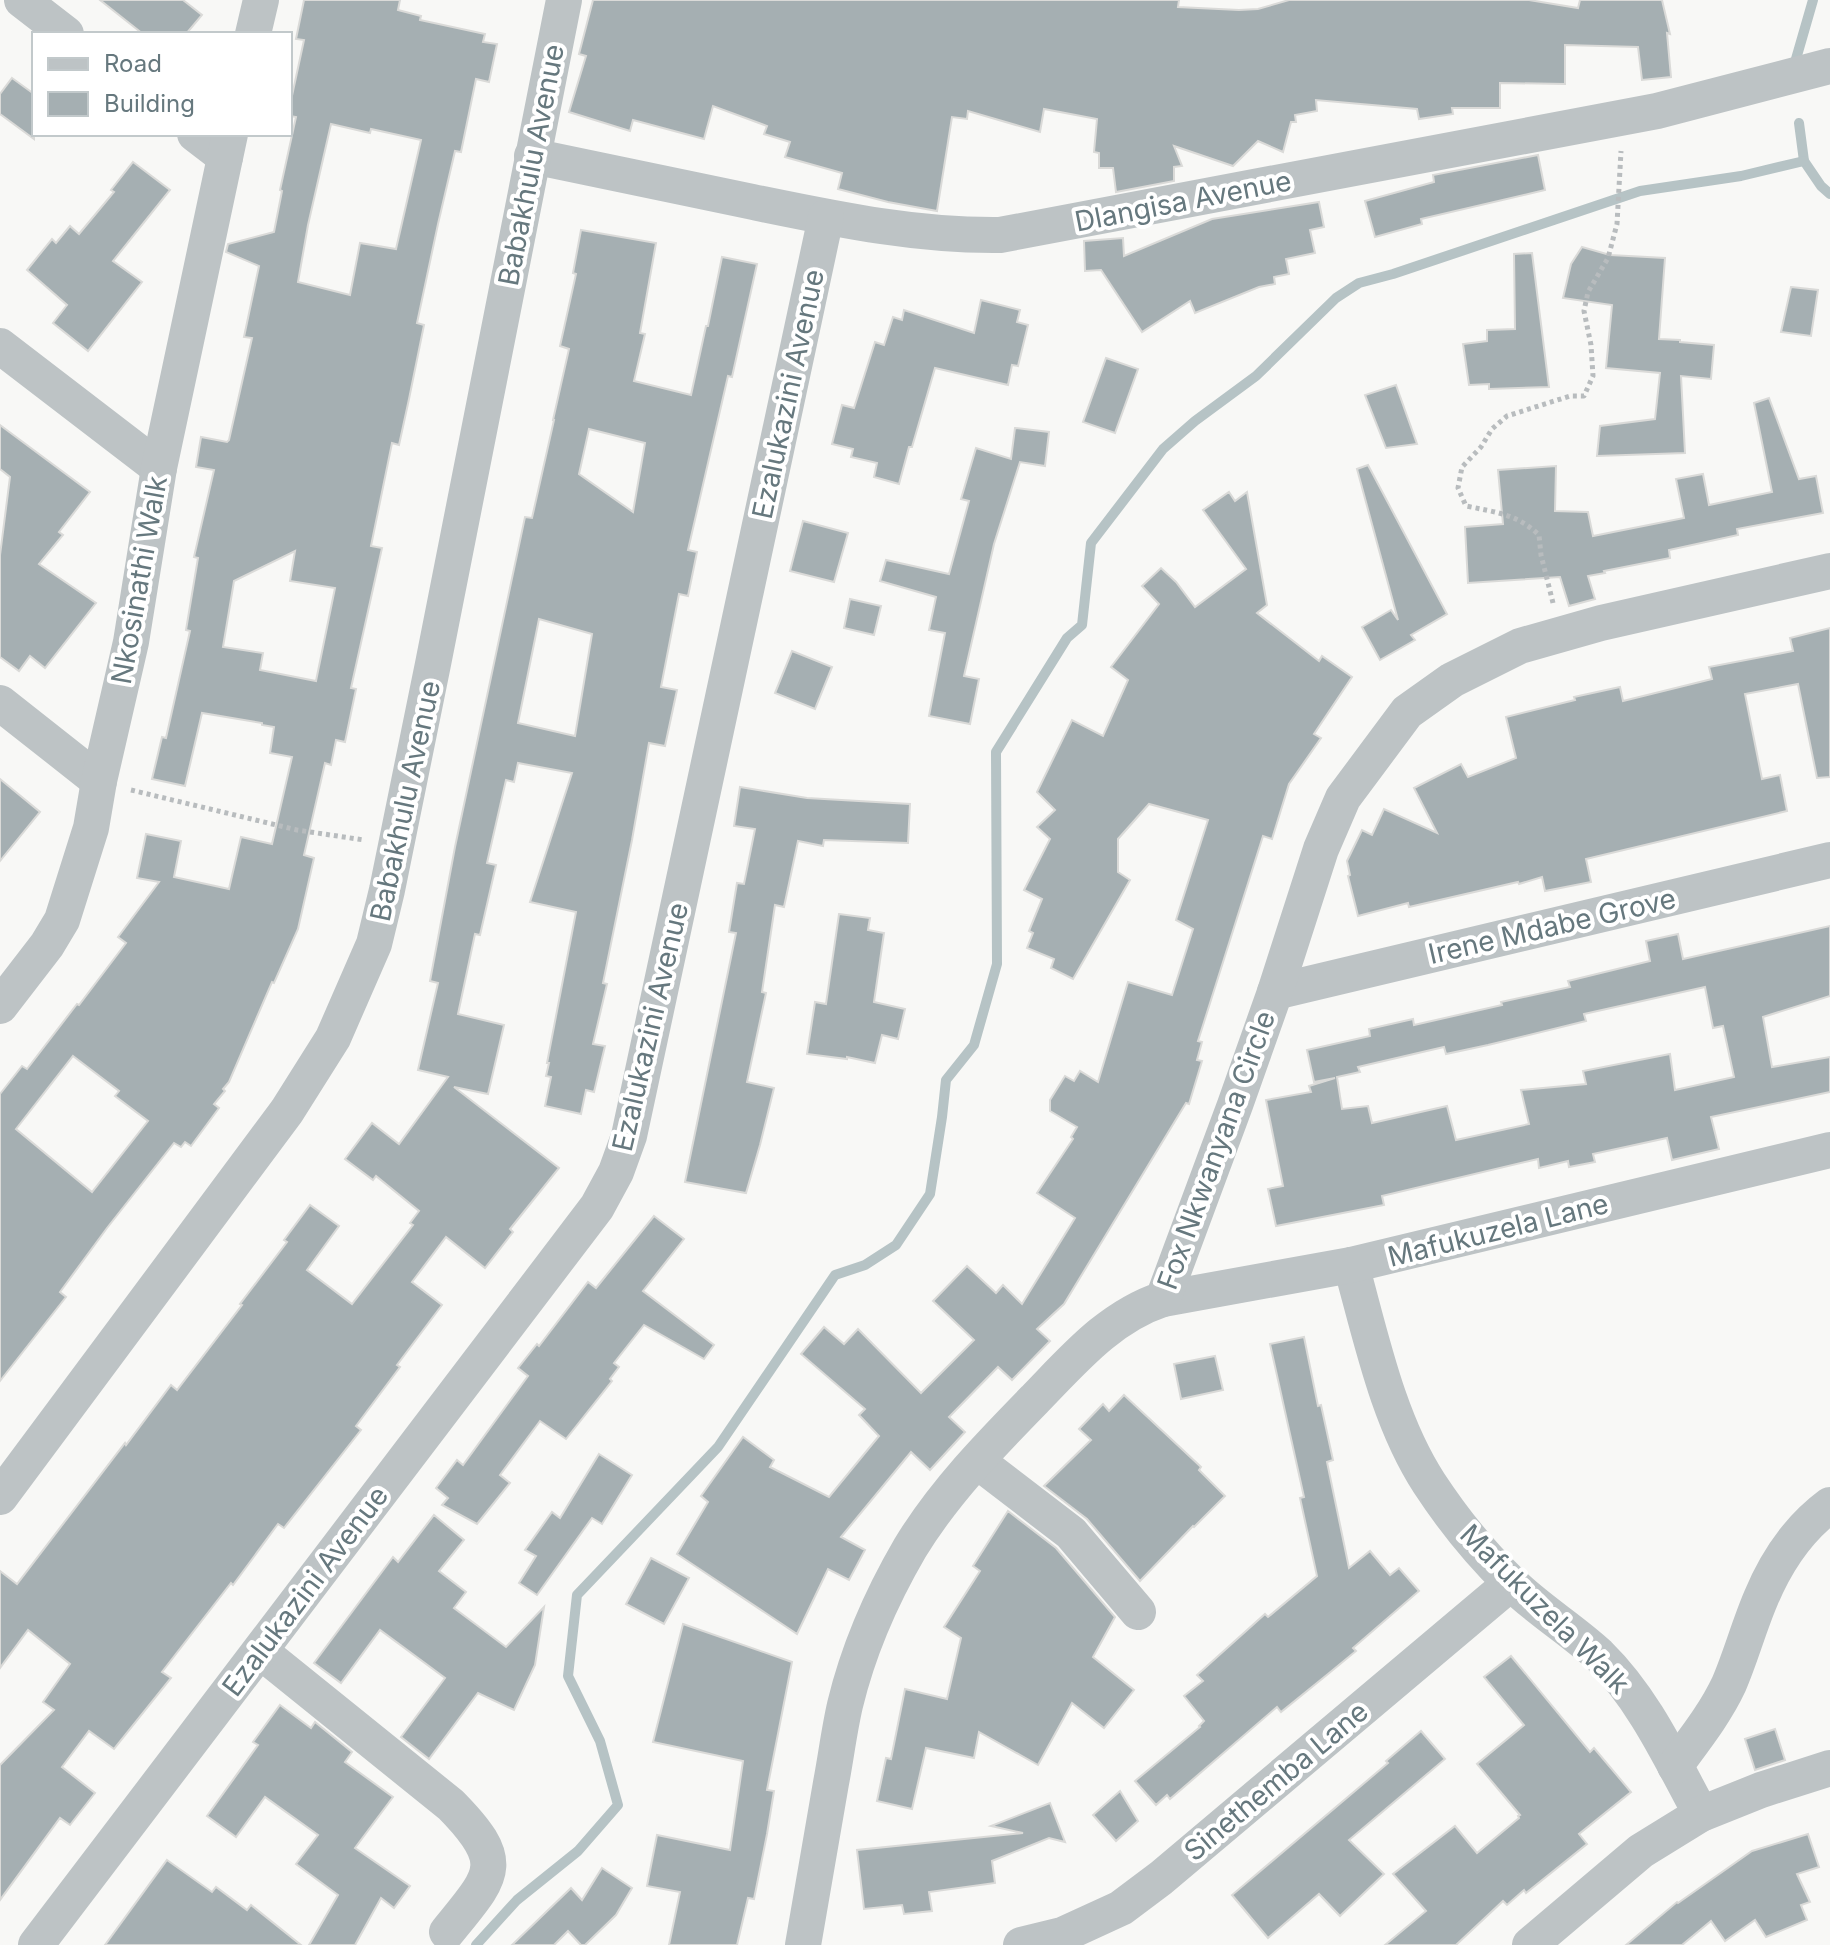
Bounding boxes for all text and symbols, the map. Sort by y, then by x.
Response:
legend [32,32,292,136]
street label: Babakhulu Avenue [491,41,571,289]
text: Road [104,49,162,78]
text: Building [104,89,195,118]
street label: Dlangisa Avenue [1072,163,1294,239]
street label: Ezalukazini Avenue [745,266,831,522]
street label: Nkosinathi Walk [104,473,174,687]
street label: Babakhulu Avenue [363,678,447,924]
street label: Irene Mdabe Grove [1425,881,1679,971]
street label: Ezalukazini Avenue [605,899,695,1155]
street label: Fox Nkwanyana Circle [1150,1006,1282,1294]
street label: Mafukuzela Lane [1384,1186,1612,1274]
street label: Ezalukazini Avenue [215,1479,395,1703]
street label: Mafukuzela Walk [1453,1517,1637,1701]
street label: Sinethemba Lane [1177,1694,1375,1868]

